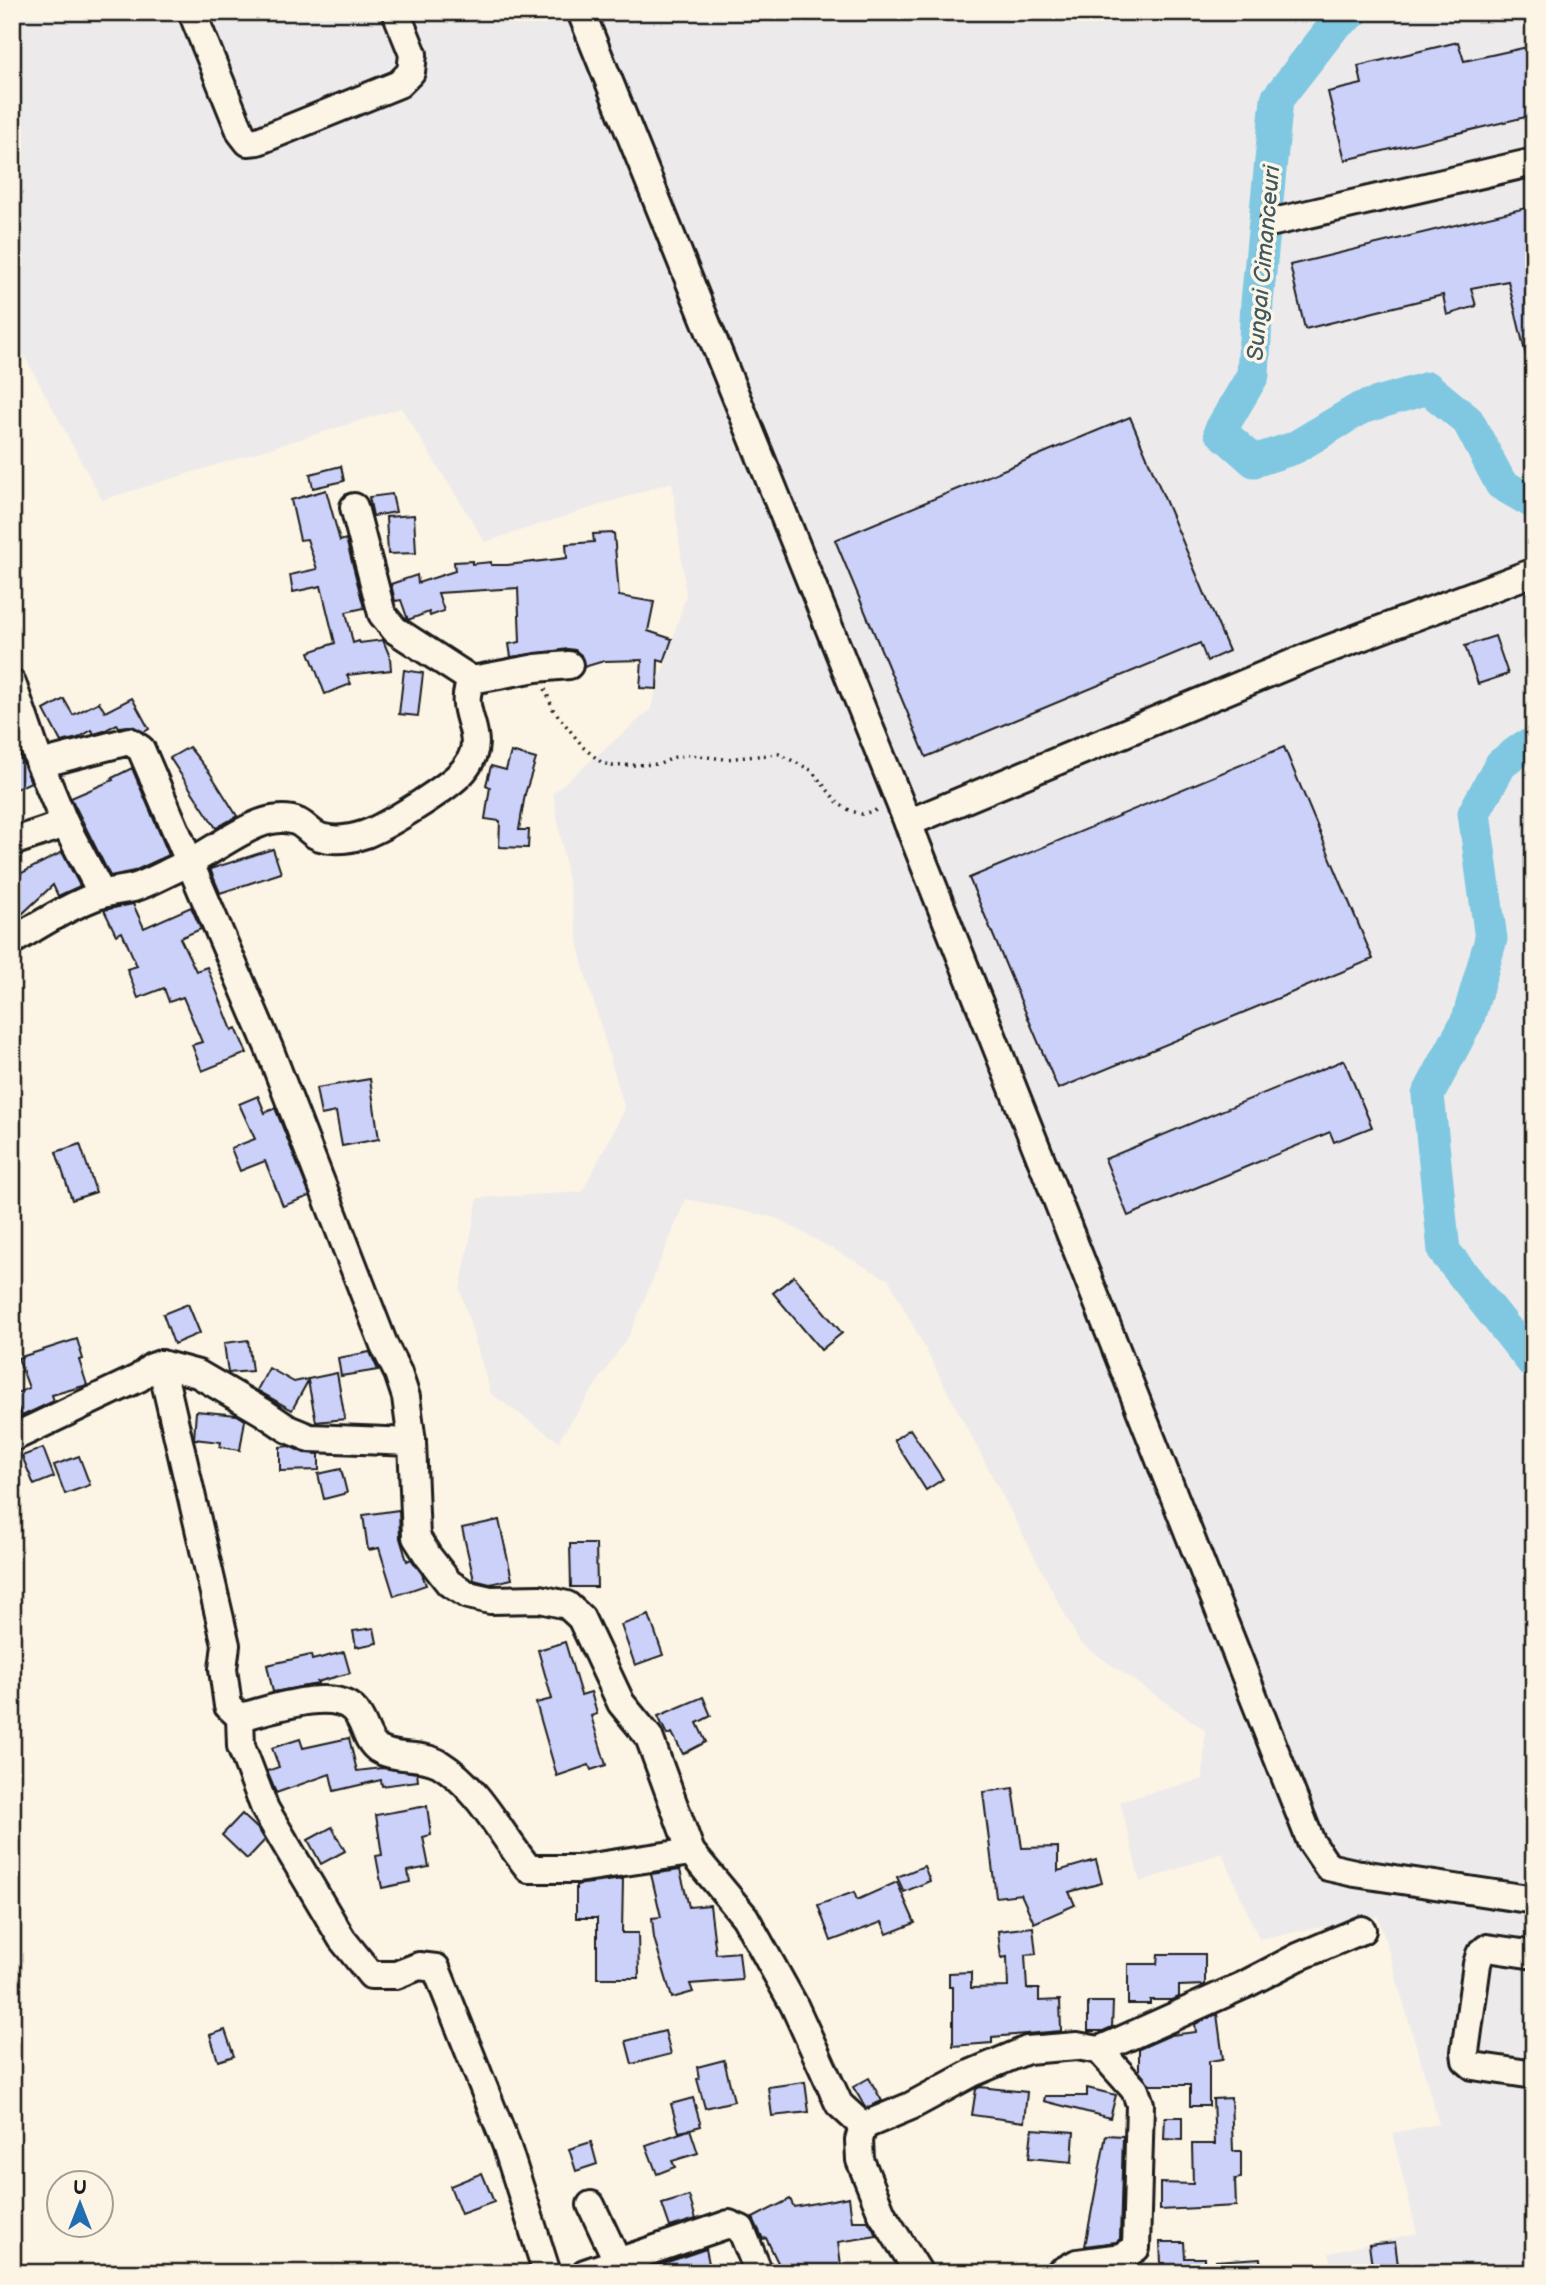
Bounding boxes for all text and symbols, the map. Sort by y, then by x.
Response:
water label: Sungai Cimanceuri [1242,163,1287,362]
north arrow [46,2170,116,2240]
text: U [73,2177,87,2200]

